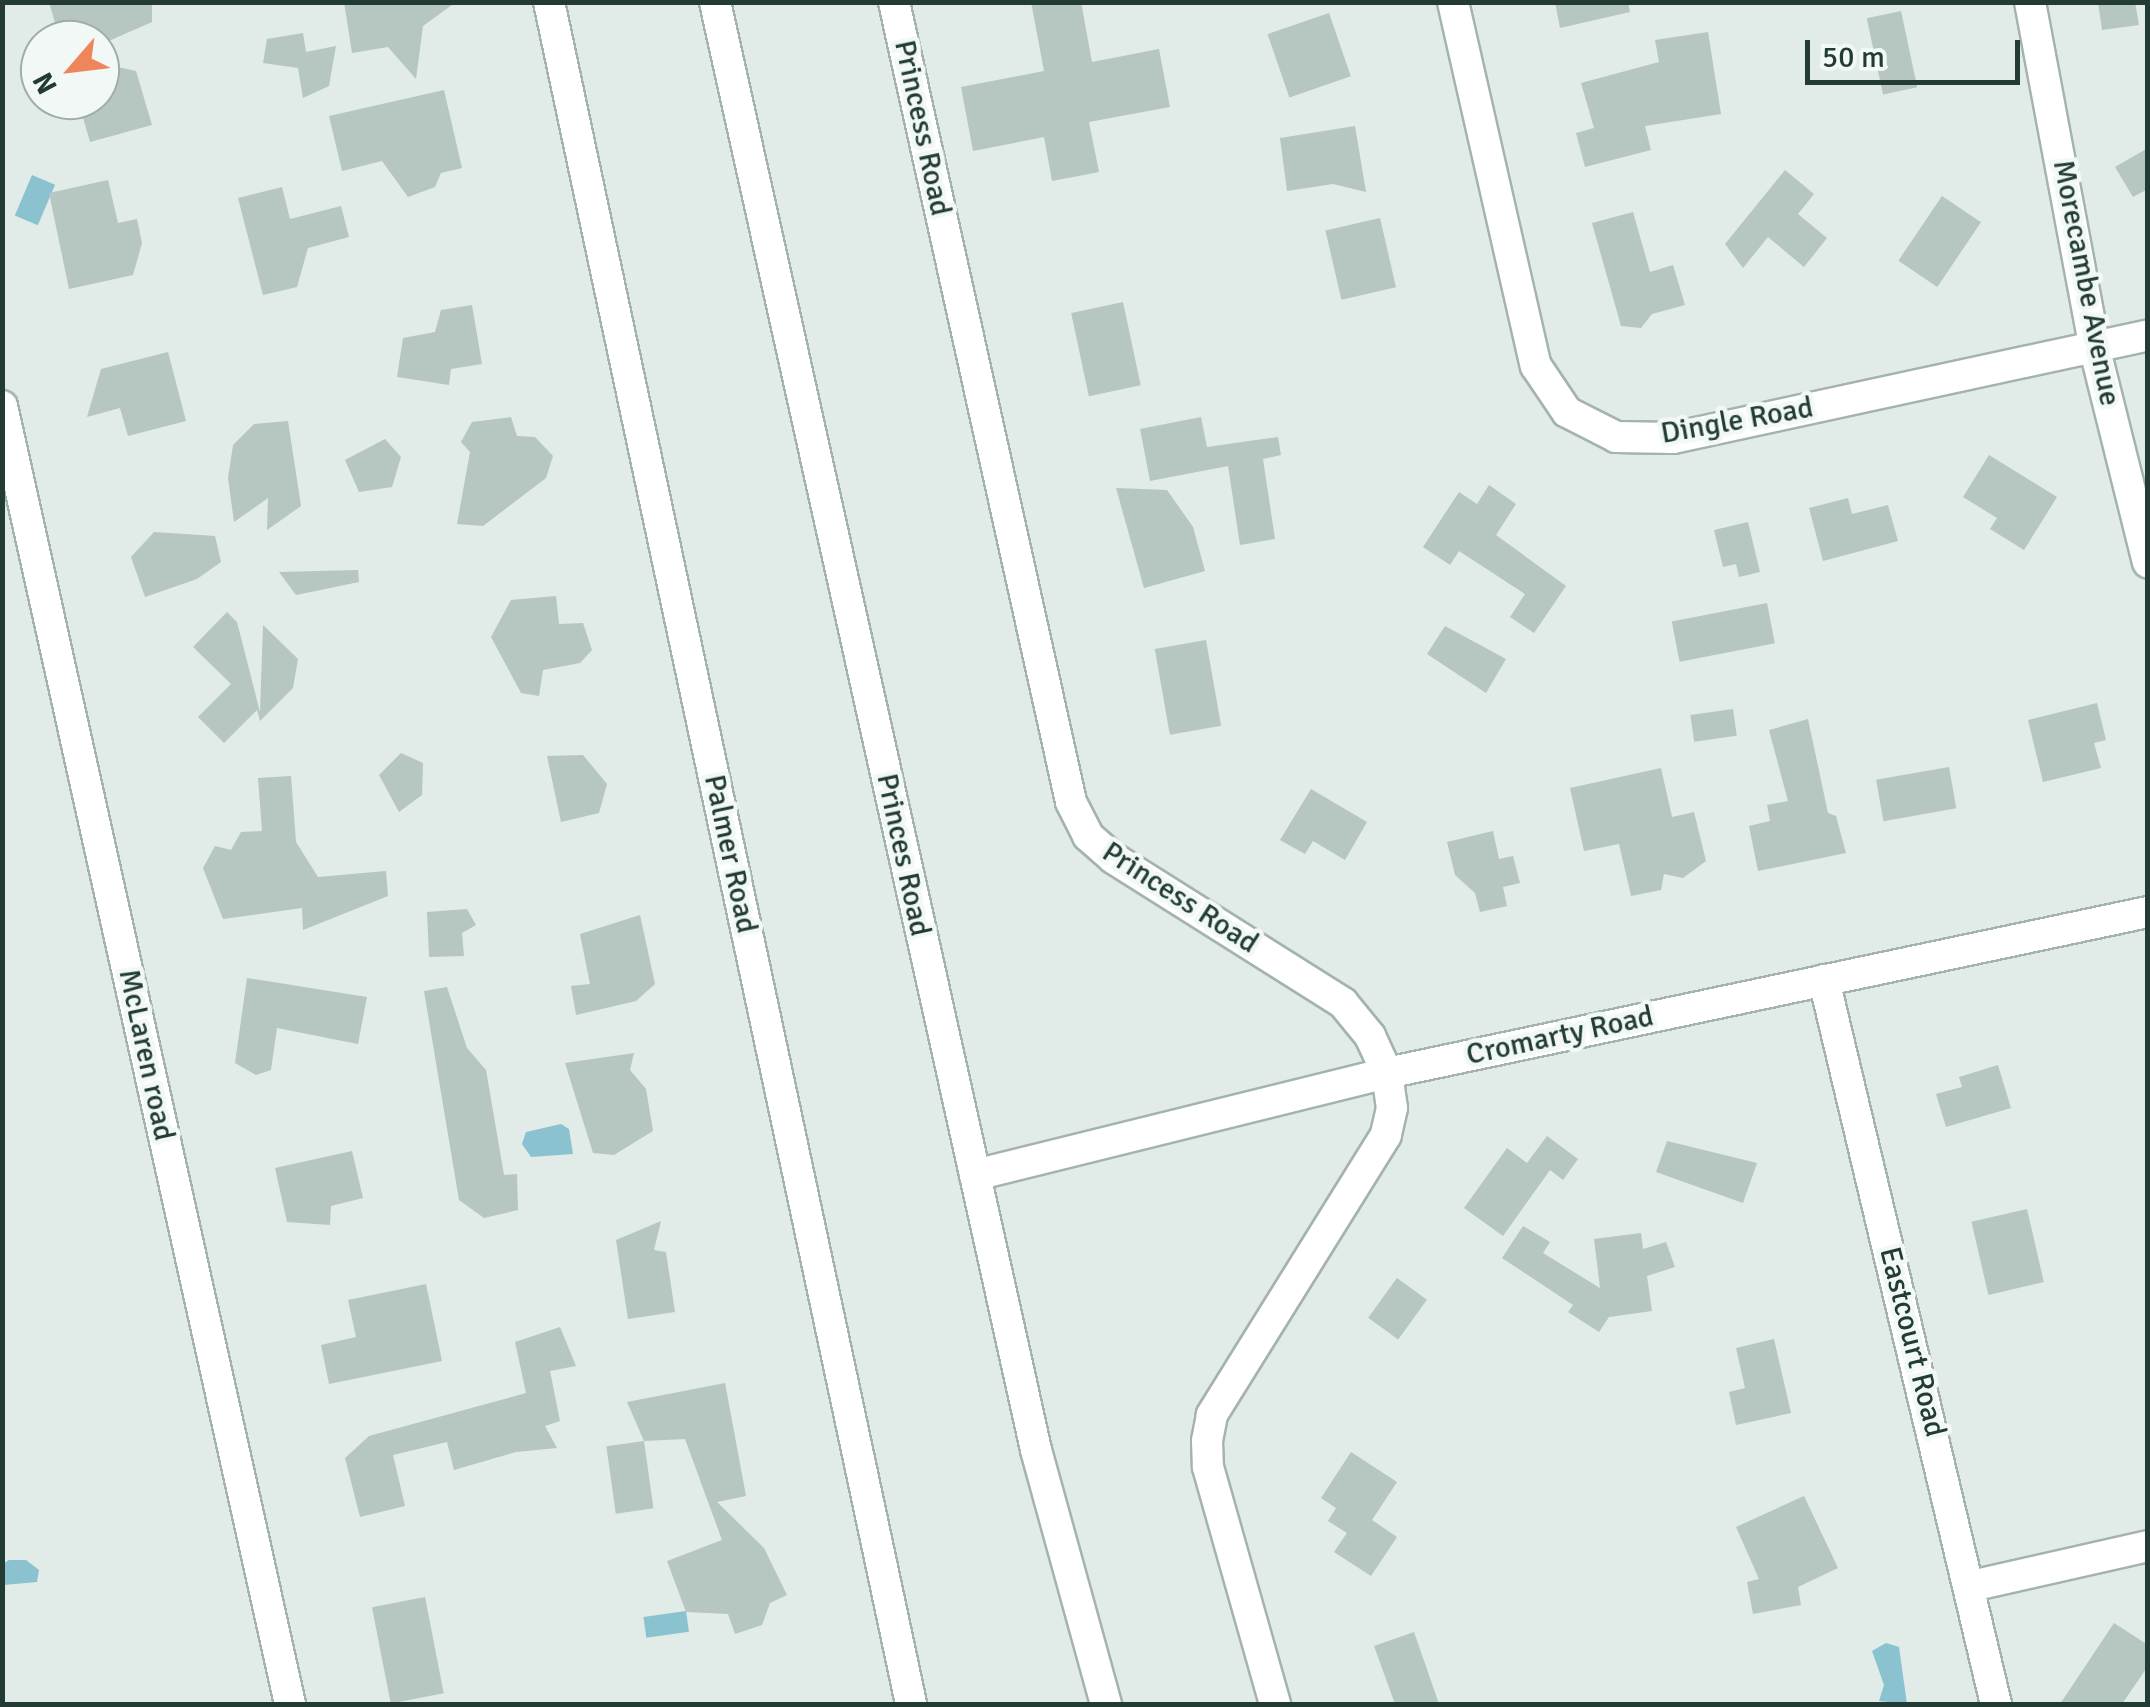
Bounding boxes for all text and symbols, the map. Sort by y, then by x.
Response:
north arrow [20,20,120,120]
scale bar [1810,20,2025,82]
street label: Princess Road [886,37,958,219]
text: 50 m [1822,39,1885,76]
text: N [26,67,65,100]
street label: Morecambe Avenue [2044,157,2128,409]
street label: Dingle Road [1658,390,1816,452]
street label: Princes Road [868,770,938,940]
street label: Palmer Road [696,771,764,937]
street label: Princess Road [1095,834,1265,962]
street label: McLaren road [110,966,182,1144]
street label: Cromarty Road [1463,999,1657,1073]
street label: Eastcourt Road [1871,1243,1953,1441]

